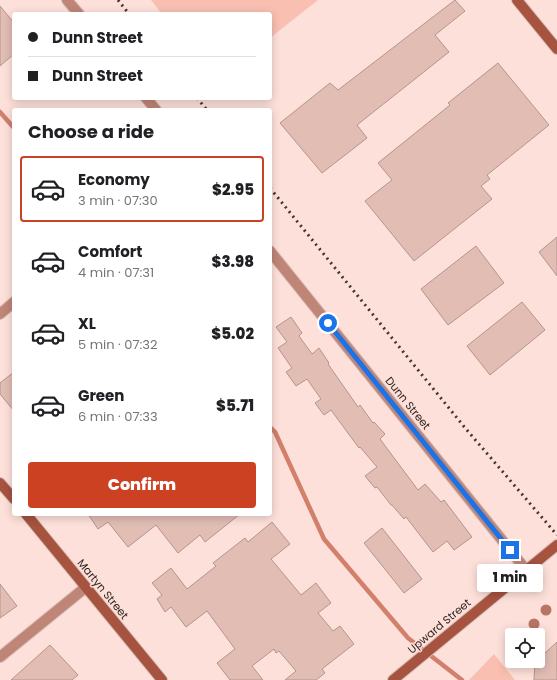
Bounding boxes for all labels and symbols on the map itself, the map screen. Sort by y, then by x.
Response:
route start [319,314,337,332]
street label: Dunn Street [382,373,434,433]
route end [501,541,519,559]
street label: Martyn Street [74,555,132,623]
callout: 1 min [477,564,543,592]
street label: Upward Street [404,595,474,657]

